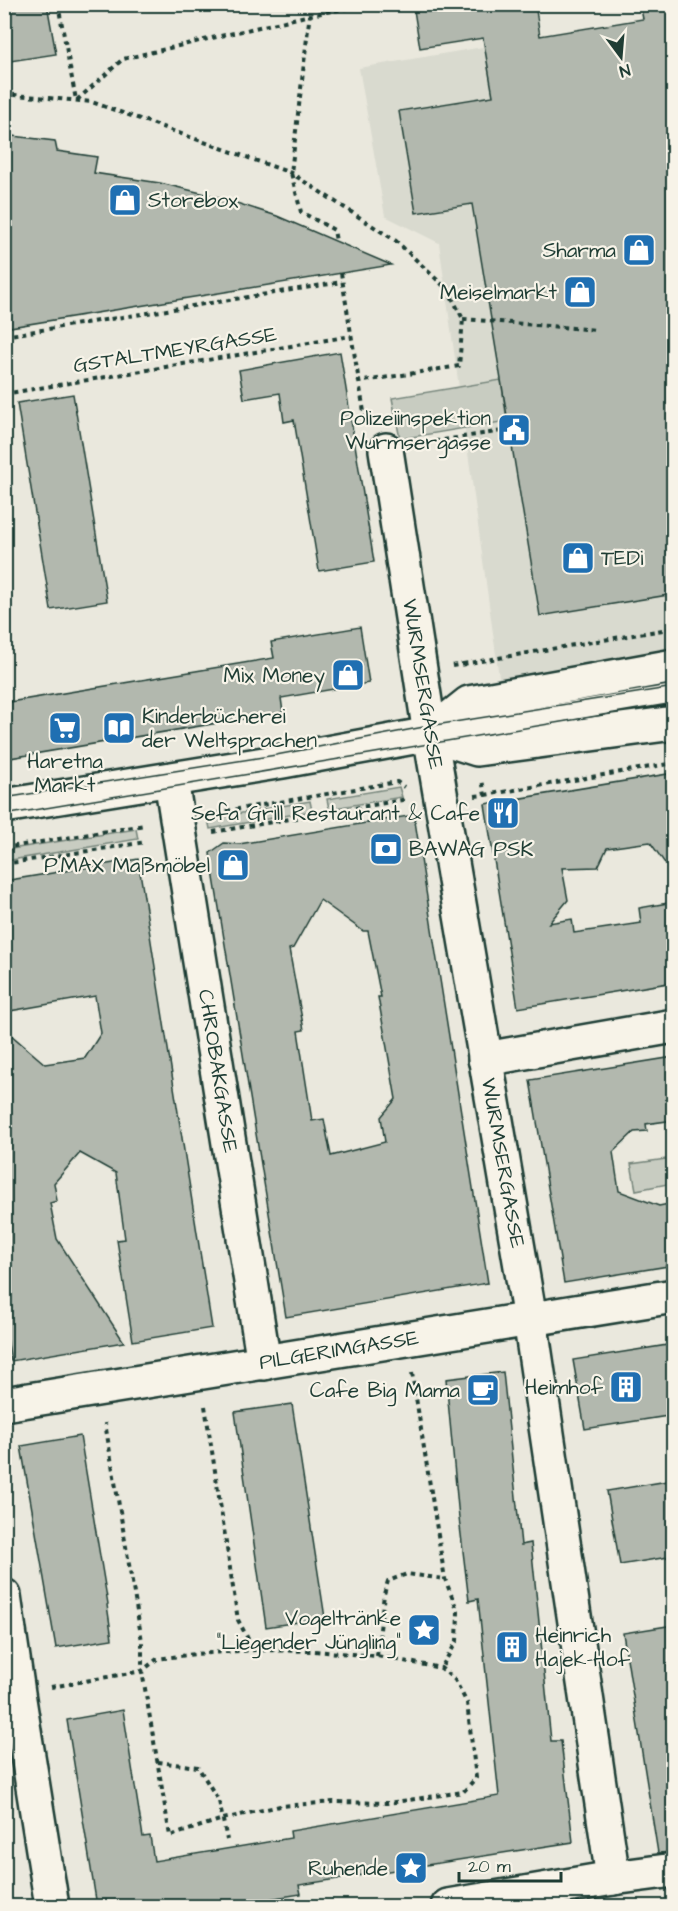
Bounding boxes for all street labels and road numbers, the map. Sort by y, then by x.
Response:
street label: GSTALTMEYRGASSE [71,320,279,380]
street label: WURMSERGASSE [395,597,451,772]
street label: CHROBAKGASSE [191,987,245,1155]
street label: WURMSERGASSE [474,1076,532,1251]
street label: PILGERIMGASSE [257,1323,421,1377]

